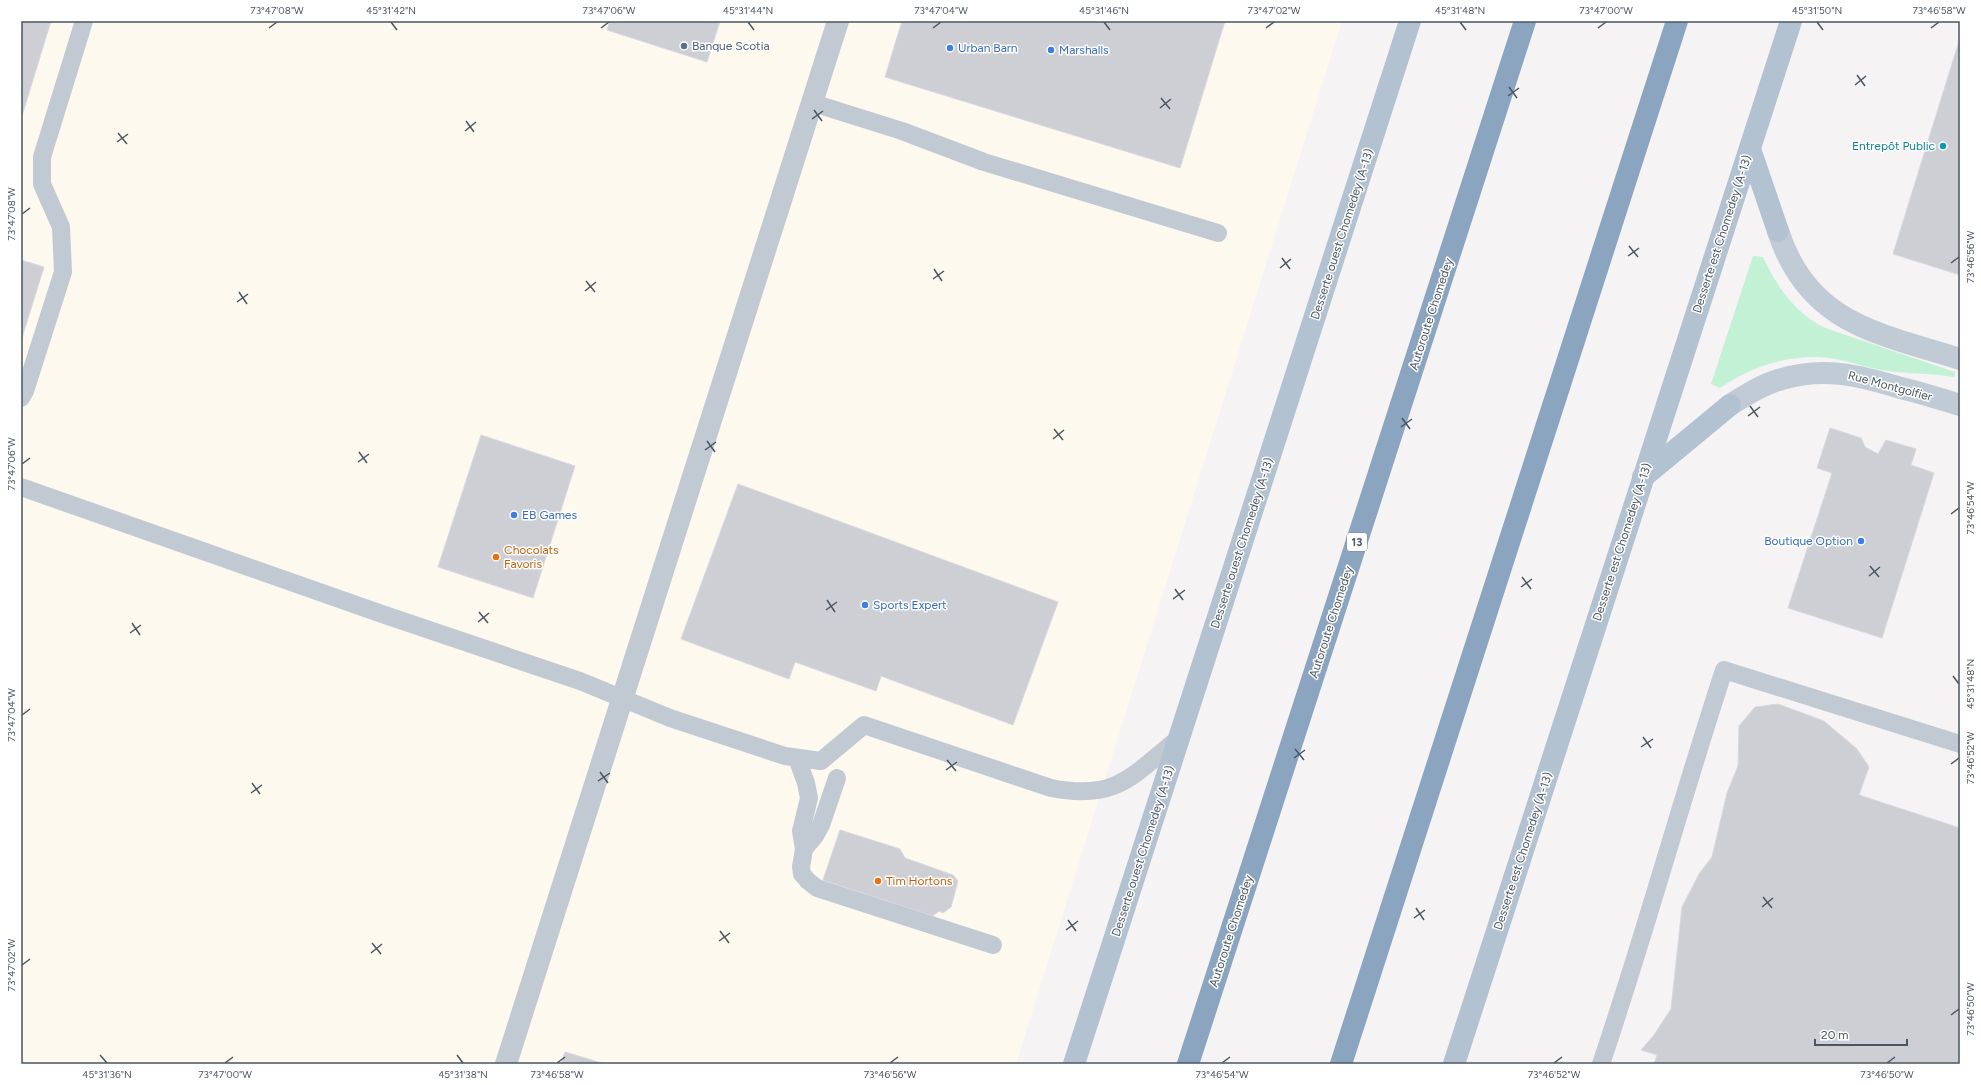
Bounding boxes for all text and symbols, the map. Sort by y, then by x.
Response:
text: 73°47'08"W [250,4,304,17]
text: 45°31'42"N [366,4,416,17]
text: 73°47'06"W [583,4,636,17]
text: 45°31'44"N [723,4,773,17]
text: 73°47'04"W [914,4,968,17]
text: 45°31'46"N [1079,4,1129,17]
text: 73°47'02"W [1248,4,1301,17]
text: 45°31'48"N [1435,4,1485,17]
text: 73°47'00"W [1579,4,1633,17]
text: 45°31'50"N [1792,4,1842,17]
text: 73°46'58"W [1912,4,1966,17]
place label: Banque Scotia [692,39,770,53]
marker: Banque Scotia [679,41,689,51]
place label: Urban Barn [958,41,1018,55]
marker: Urban Barn [945,43,955,53]
place label: Marshalls [1059,43,1109,57]
marker: Marshalls [1046,45,1056,55]
place label: Entrepôt Public [1852,139,1935,153]
marker: Entrepôt Public [1938,141,1948,151]
street label: Desserte ouest Chomedey (A-13) [1308,147,1376,321]
street label: Desserte est Chomedey (A-13) [1690,153,1754,315]
text: 73°47'08"W [5,187,18,241]
text: 73°46'56"W [1964,230,1977,283]
street label: Autoroute Chomedey [1406,256,1456,372]
street label: Rue Montgolfier [1846,368,1934,404]
text: 73°47'06"W [5,437,18,490]
street label: Desserte ouest Chomedey (A-13) [1208,456,1276,630]
street label: Desserte est Chomedey (A-13) [1590,461,1654,623]
text: 73°46'54"W [1964,481,1977,535]
place label: EB Games [522,508,577,522]
marker: EB Games [509,510,519,520]
road number: 13 [1347,533,1367,551]
place label: Boutique Option [1764,534,1853,548]
marker: Boutique Option [1856,536,1866,546]
place label: Chocolats Favoris [504,543,559,571]
marker: Chocolats Favoris [491,552,501,562]
street label: Autoroute Chomedey [1306,564,1356,680]
place label: Sports Expert [873,598,947,612]
marker: Sports Expert [860,600,870,610]
text: 45°31'48"N [1964,659,1977,709]
text: 73°47'04"W [5,688,18,742]
text: 73°46'52"W [1964,731,1977,784]
street label: Desserte ouest Chomedey (A-13) [1109,764,1177,938]
street label: Desserte est Chomedey (A-13) [1491,770,1555,932]
street label: Autoroute Chomedey [1206,873,1256,989]
place label: Tim Hortons [886,874,953,888]
marker: Tim Hortons [873,876,883,886]
text: 73°47'02"W [5,938,18,991]
text: 73°46'50"W [1964,982,1977,1036]
scale bar [1815,1021,1907,1047]
text: 20 m [1821,1028,1849,1042]
text: 45°31'36"N [82,1068,132,1081]
text: 73°47'00"W [198,1068,252,1081]
text: 45°31'38"N [438,1068,488,1081]
text: 73°46'58"W [530,1068,584,1081]
text: 73°46'56"W [864,1068,917,1081]
text: 73°46'54"W [1195,1068,1249,1081]
text: 73°46'52"W [1528,1068,1581,1081]
text: 73°46'50"W [1860,1068,1914,1081]

